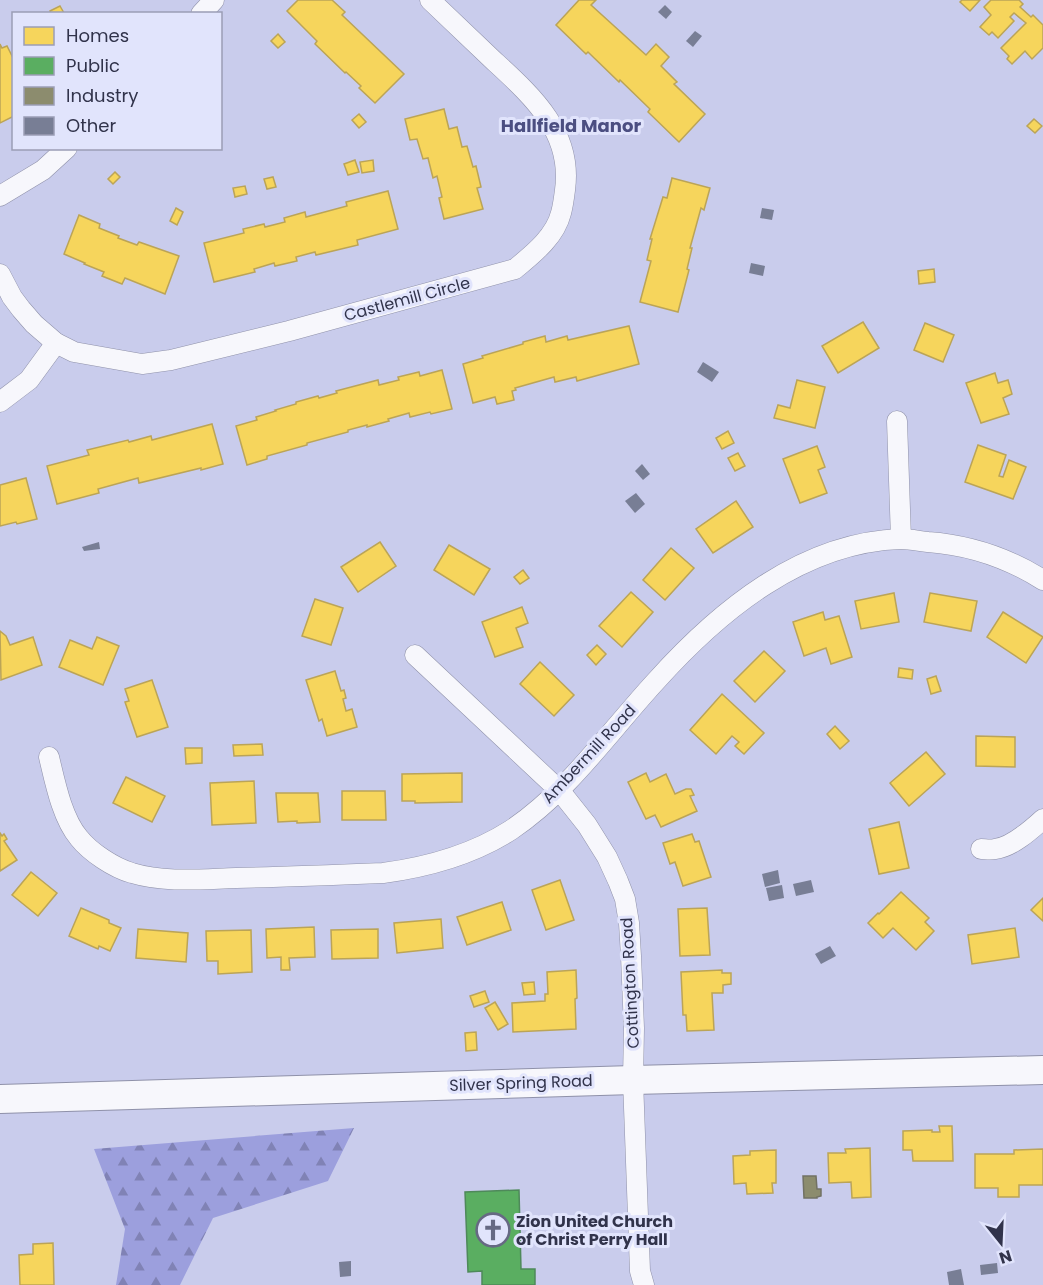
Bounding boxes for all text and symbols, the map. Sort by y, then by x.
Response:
legend [12,12,222,150]
text: Homes [66,23,129,48]
text: Public [66,53,120,78]
text: Industry [66,83,138,108]
text: Other [66,113,116,138]
district label: Hallfield Manor [501,113,641,138]
street label: Castlemill Circle [341,271,473,327]
street label: Ambermill Road [537,699,641,809]
street label: Cottington Road [615,917,645,1049]
street label: Silver Spring Road [449,1069,593,1097]
place label: Zion United Church of Christ Perry Hall [516,1210,673,1251]
church icon: Zion United Church of Christ Perry Hall [475,1212,511,1248]
north arrow [971,1213,1031,1273]
text: N [996,1244,1015,1270]

